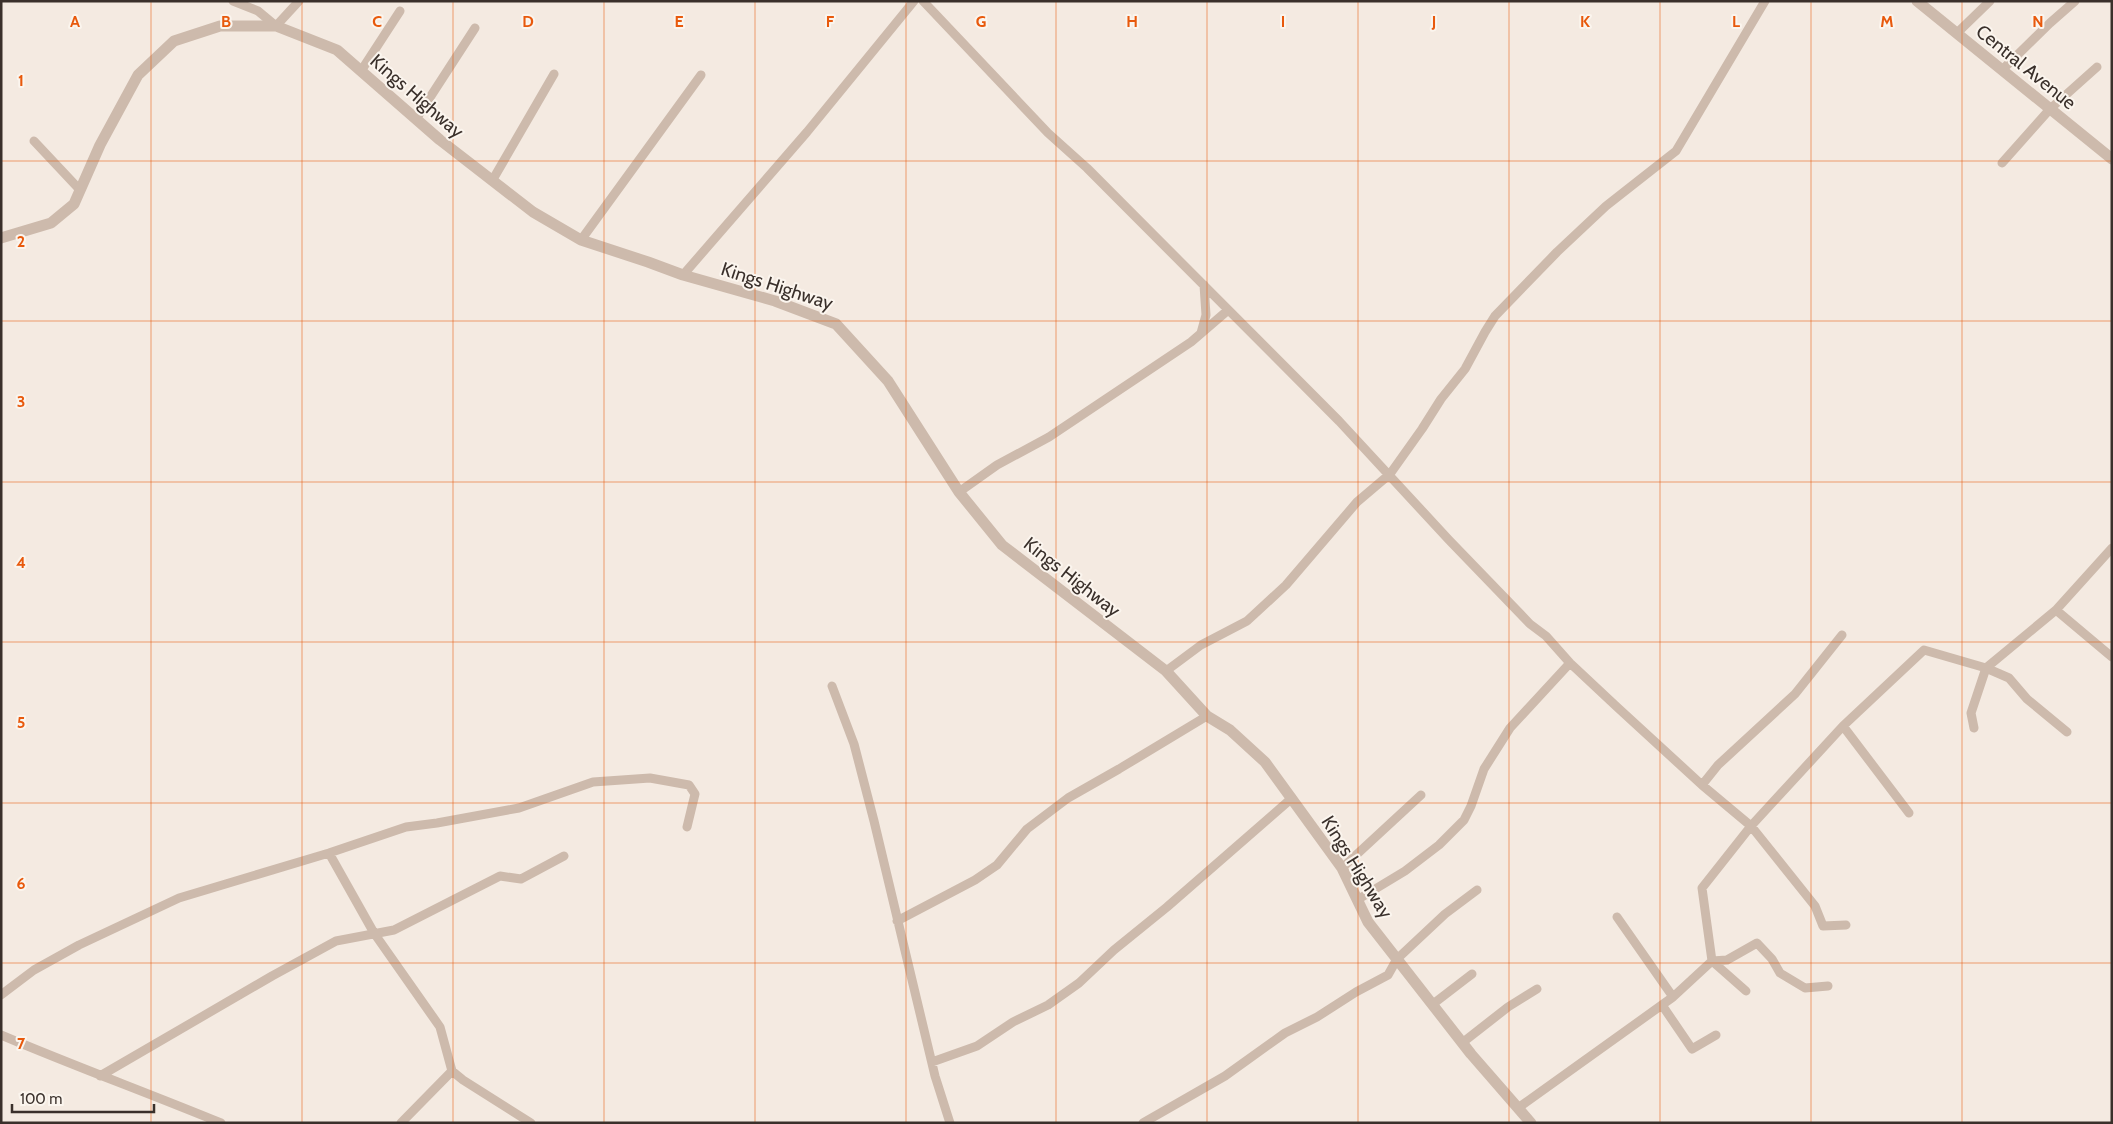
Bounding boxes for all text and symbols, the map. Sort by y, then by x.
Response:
text: A [70,12,80,31]
text: B [221,12,231,31]
text: C [372,12,382,31]
text: D [522,12,534,31]
text: E [674,12,684,31]
text: F [826,12,835,31]
text: G [976,12,986,31]
text: H [1126,12,1138,31]
text: I [1281,12,1285,31]
text: J [1431,12,1436,31]
text: K [1580,12,1590,31]
text: L [1732,12,1740,31]
text: M [1880,12,1894,31]
text: N [2032,12,2044,31]
street label: Central Avenue [1971,20,2081,115]
street label: Kings Highway [366,49,469,143]
text: 1 [18,71,24,90]
text: 2 [17,232,25,251]
street label: Kings Highway [718,257,836,315]
text: 3 [17,392,25,411]
street label: Kings Highway [1019,532,1125,622]
text: 4 [16,553,26,572]
text: 5 [17,713,25,732]
street label: Kings Highway [1316,812,1398,923]
text: 6 [17,874,26,893]
text: 7 [17,1034,26,1053]
scale bar [12,1082,155,1114]
text: 100 m [20,1090,62,1108]

